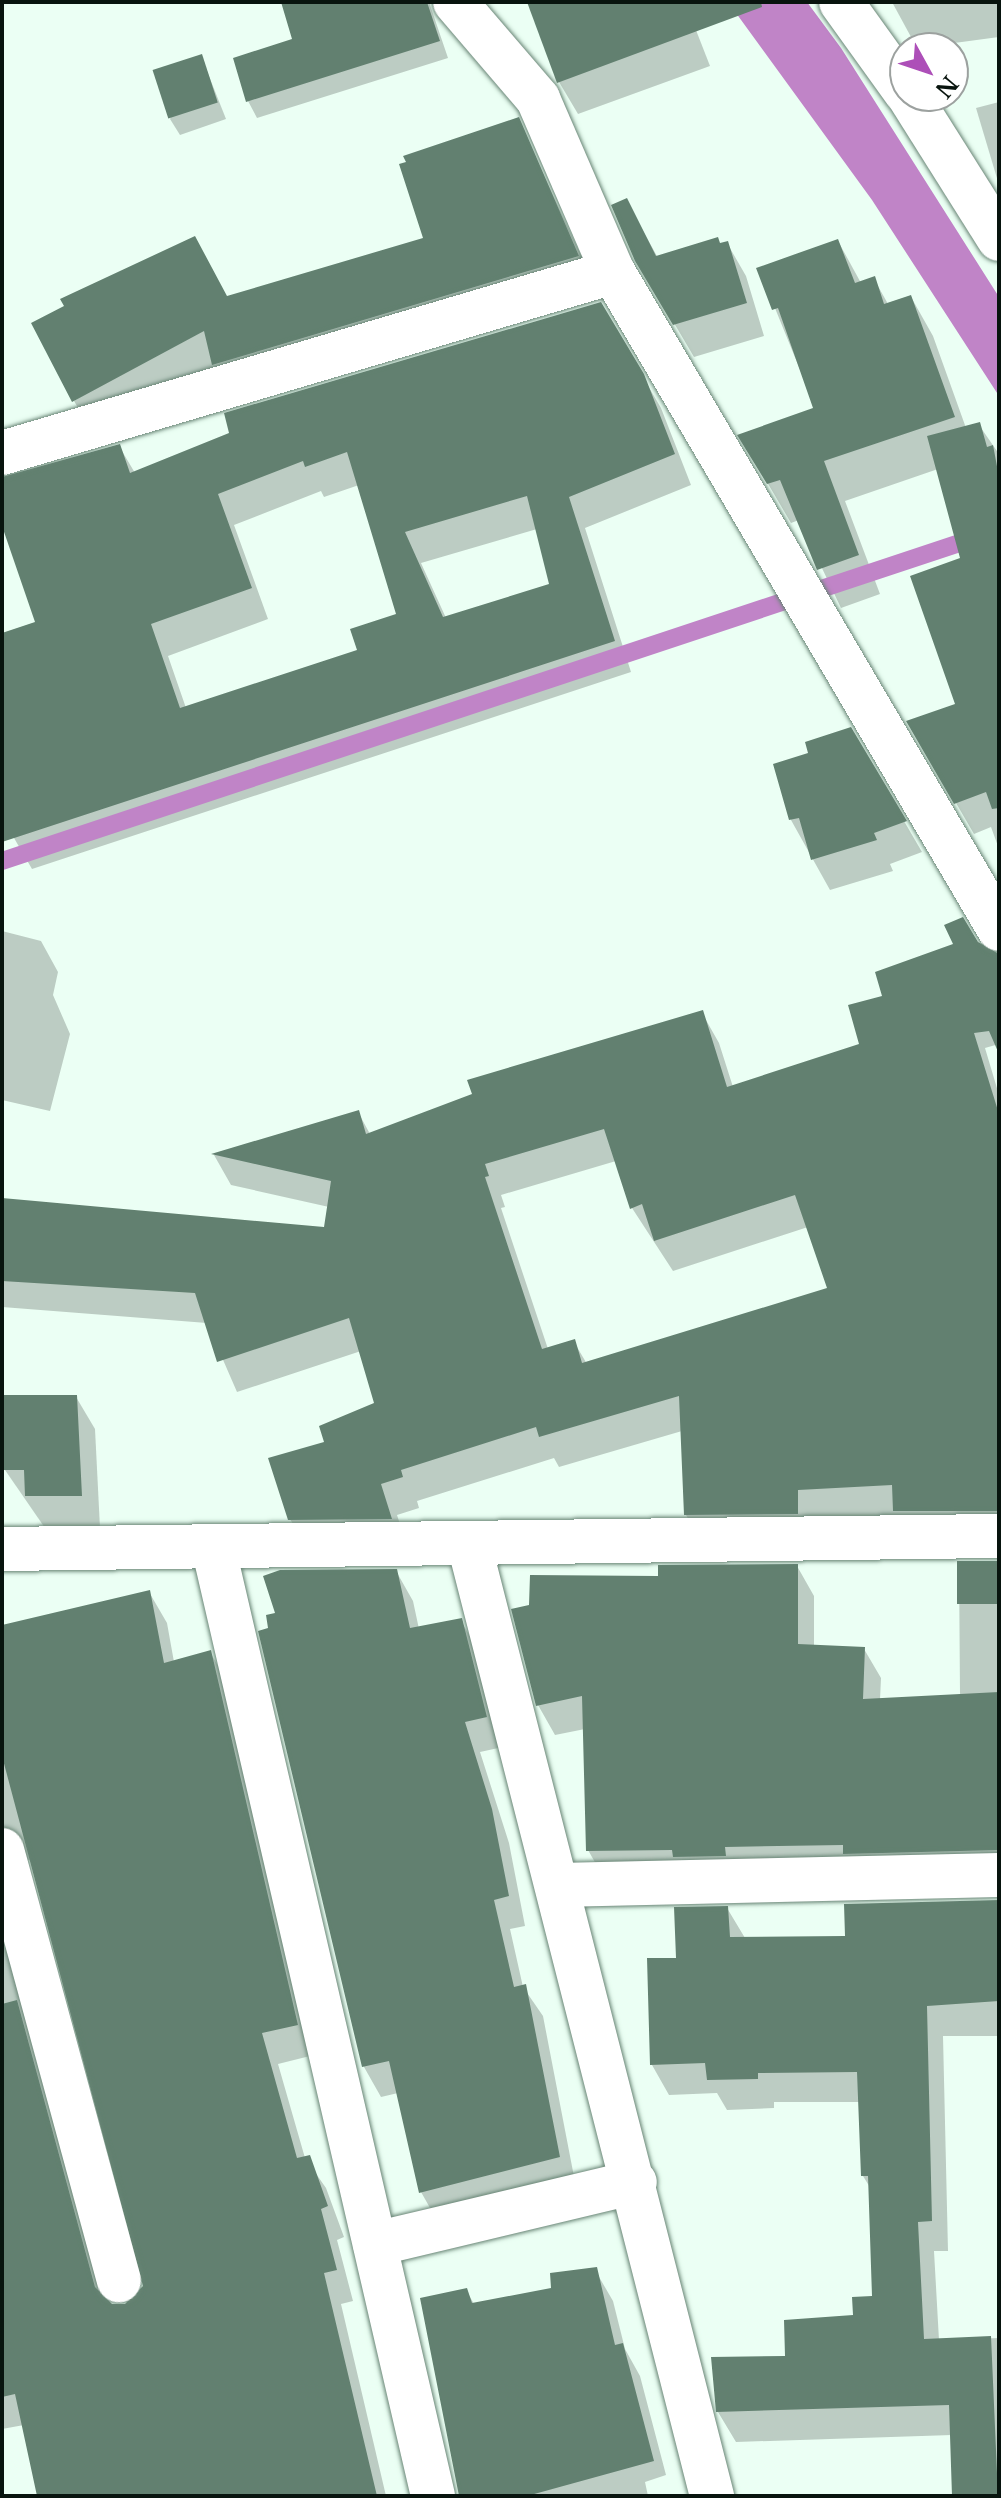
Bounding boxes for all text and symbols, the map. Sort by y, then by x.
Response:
north arrow [889,32,969,112]
text: N [929,70,963,103]

